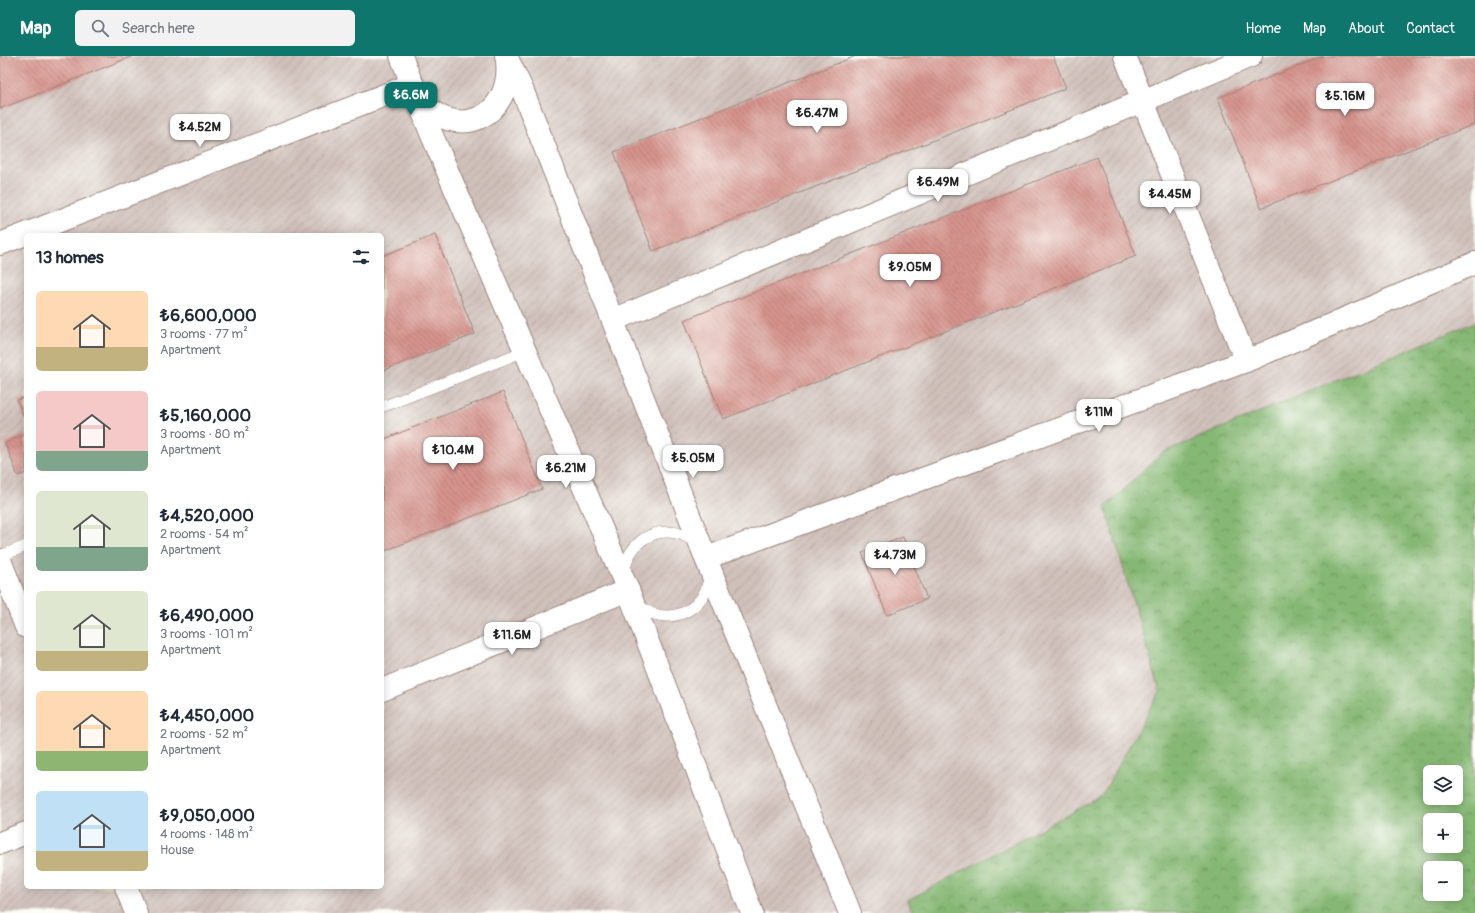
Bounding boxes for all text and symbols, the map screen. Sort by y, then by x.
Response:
search box [75,10,355,46]
text: Map [20,16,51,40]
icon: search [89,17,111,39]
text: Search here [121,19,195,38]
text: Home [1246,20,1281,37]
text: Map [1303,20,1326,37]
text: About [1348,20,1384,37]
text: Contact [1406,20,1455,37]
pin: ₺6.6M [383,82,439,116]
pin: ₺5.16M [1312,83,1378,117]
text: ₺6.6M [393,87,429,103]
text: ₺5.16M [1325,88,1365,104]
pin: ₺6.47M [784,100,850,134]
text: ₺6.47M [796,105,838,121]
pin: ₺4.52M [167,114,233,148]
text: ₺4.52M [179,119,221,135]
pin: ₺6.49M [905,169,971,203]
text: ₺6.49M [917,174,959,190]
pin: ₺4.45M [1137,181,1203,215]
text: ₺4.45M [1149,186,1191,202]
icon: filters [350,246,372,268]
text: 13 homes [36,247,104,268]
pin: ₺9.05M [877,254,943,288]
text: ₺9.05M [889,259,931,275]
text: ₺6,600,000 [160,305,257,326]
icon: home [68,307,116,355]
text: 3 rooms · 77 m² [160,326,248,342]
text: Apartment [160,342,221,358]
pin: ₺11M [1075,399,1123,433]
text: ₺11M [1085,404,1113,420]
text: ₺5,160,000 [160,405,251,426]
icon: home [68,407,116,455]
text: 3 rooms · 80 m² [160,426,249,442]
pin: ₺10.4M [420,437,486,471]
text: Apartment [160,442,221,458]
text: ₺10.4M [432,442,474,458]
pin: ₺5.05M [660,445,726,479]
text: ₺5.05M [672,450,714,466]
pin: ₺6.21M [533,455,599,489]
text: ₺6.21M [546,460,586,476]
text: ₺4,520,000 [160,505,254,526]
icon: home [68,507,116,555]
text: 2 rooms · 54 m² [160,526,248,542]
text: Apartment [160,542,221,558]
pin: ₺4.73M [862,542,928,576]
text: ₺4.73M [874,547,916,563]
text: ₺6,490,000 [160,605,254,626]
icon: home [68,607,116,655]
pin: ₺11.6M [479,622,545,656]
text: 3 rooms · 101 m² [160,626,253,642]
text: ₺11.6M [493,627,531,643]
text: Apartment [160,642,221,658]
text: ₺4,450,000 [160,705,254,726]
icon: home [68,707,116,755]
text: 2 rooms · 52 m² [160,726,248,742]
text: Apartment [160,742,221,758]
map controls [1423,765,1463,901]
button: layers [1423,765,1463,805]
text: ₺9,050,000 [160,805,255,826]
icon: home [68,807,116,855]
button: + [1423,813,1463,853]
text: 4 rooms · 148 m² [160,826,253,842]
text: House [160,842,194,858]
button: − [1423,861,1463,901]

